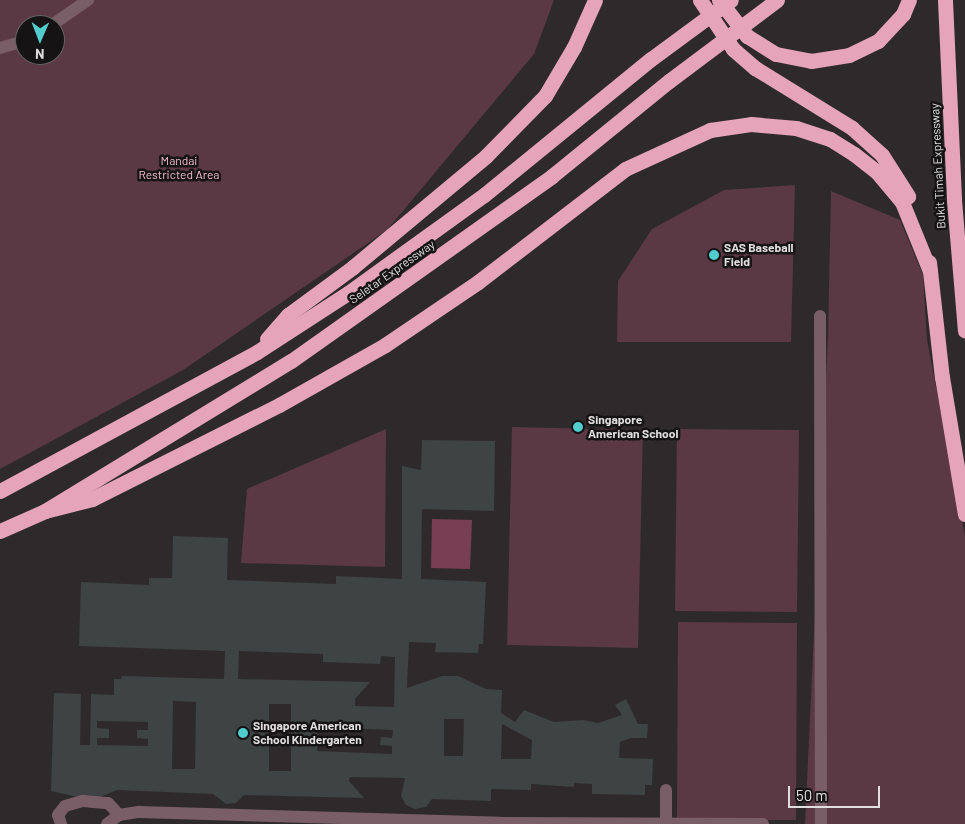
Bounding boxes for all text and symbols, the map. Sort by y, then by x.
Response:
north arrow [15,15,65,65]
text: N [35,46,45,63]
street label: Bukit Timah Expressway [928,103,948,229]
park label: Mandai Restricted Area [139,154,219,182]
street label: Seletar Expressway [346,237,438,307]
place label: SAS Baseball Field [724,241,794,269]
marker: SAS Baseball Field [708,249,720,261]
place label: Singapore American School [588,413,678,441]
marker: Singapore American School [572,421,584,433]
place label: Singapore American School Kindergarten [253,719,362,747]
marker: Singapore American School Kindergarten [237,727,249,739]
scale bar [790,776,882,808]
text: 50 m [796,786,828,804]

